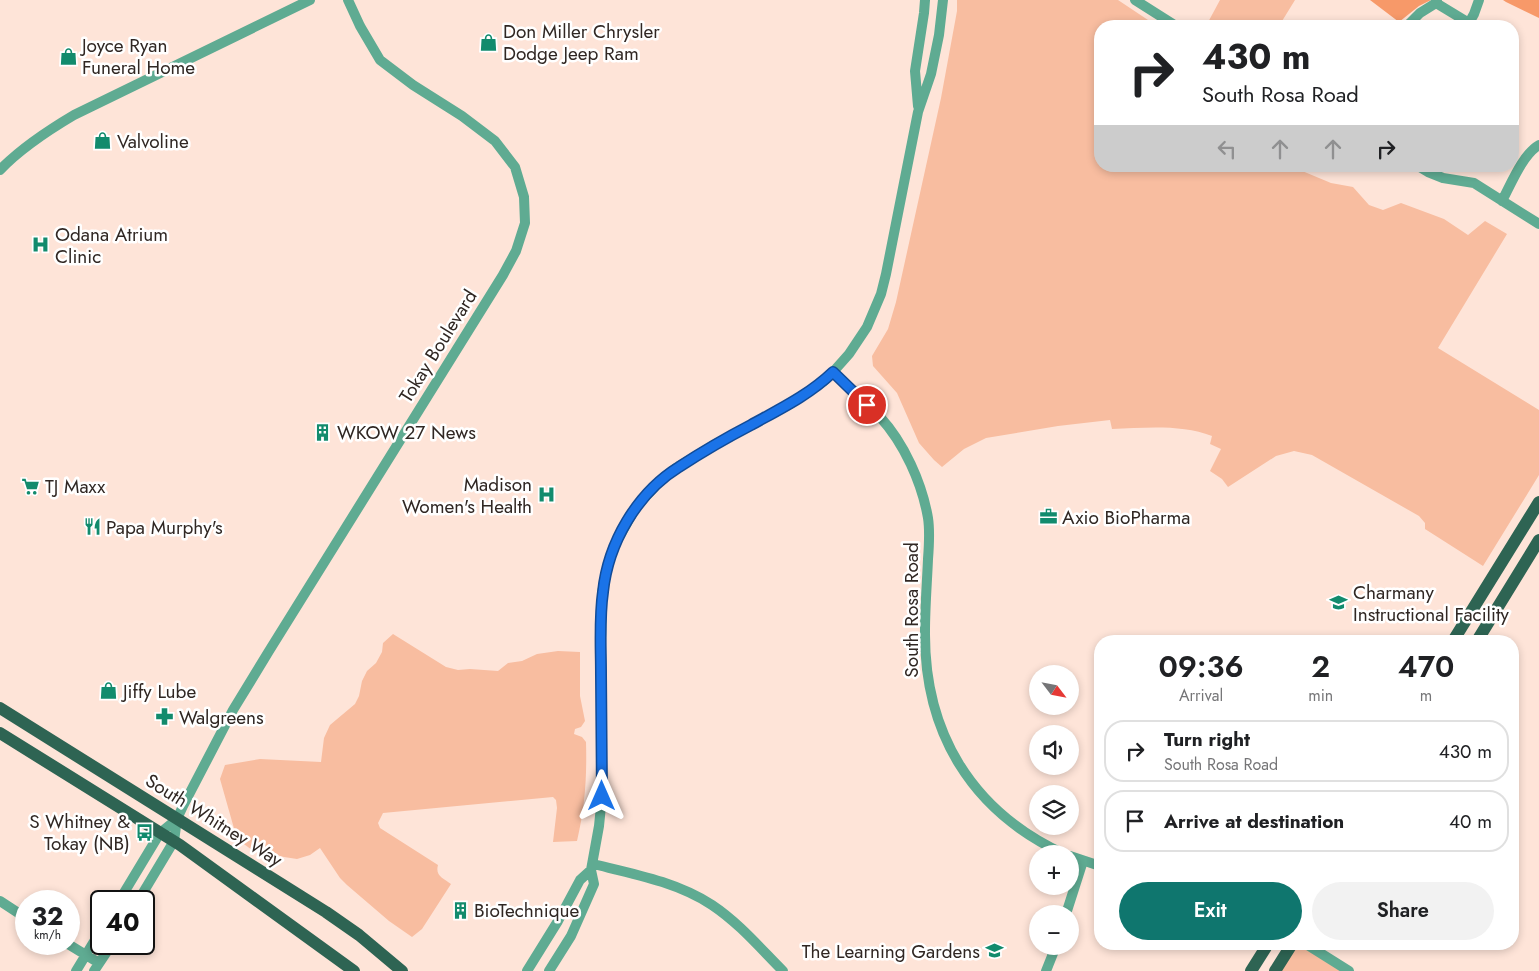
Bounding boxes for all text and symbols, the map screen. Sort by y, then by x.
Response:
place label: Don Miller Chrysler Dodge Jeep Ram [503,18,660,67]
place label: Joyce Ryan Funeral Home [79,32,195,81]
shop icon: Don Miller Chrysler Dodge Jeep Ram [479,32,499,52]
text: 430 m [1202,32,1311,82]
icon: right [1119,40,1184,105]
shop icon: Joyce Ryan Funeral Home [58,46,78,66]
text: South Rosa Road [1202,78,1359,110]
place label: Valvoline [117,128,189,155]
shop icon: Valvoline [93,131,113,151]
icon: left [1213,135,1241,163]
icon: ahead [1266,135,1294,163]
icon: ahead [1319,135,1347,163]
icon: right [1372,135,1400,163]
place label: Odana Atrium Clinic [55,221,168,270]
hospital icon: Odana Atrium Clinic [31,235,51,255]
street label: Tokay Boulevard [393,284,483,408]
pin [846,384,888,426]
icon: arrive [853,391,881,419]
place label: WKOW 27 News [337,419,476,446]
building icon: WKOW 27 News [313,422,333,442]
place label: Madison Women's Health [402,471,532,520]
place label: TJ Maxx [45,473,105,500]
supermarket icon: TJ Maxx [21,476,41,496]
hospital icon: Madison Women's Health [536,485,556,505]
place label: Axio BioPharma [1062,504,1190,531]
office icon: Axio BioPharma [1038,507,1058,527]
place label: Papa Murphy's [106,514,223,541]
restaurant icon: Papa Murphy's [82,517,102,537]
street label: South Rosa Road [898,542,925,678]
place label: Charmany Instructional Facility [1353,579,1509,628]
school or university icon: Charmany Instructional Facility [1329,593,1349,613]
text: 09:36 [1159,645,1244,688]
text: 2 [1311,645,1330,688]
text: 470 [1398,645,1454,688]
north arrow [1029,665,1079,715]
map controls [1029,665,1079,955]
place label: Jiffy Lube [120,678,196,705]
shop icon: Jiffy Lube [99,681,119,701]
text: Arrival [1179,684,1223,707]
text: min [1308,684,1333,707]
text: m [1420,684,1432,707]
place label: Walgreens [179,704,264,731]
pharmacy icon: Walgreens [155,707,175,727]
button: sound [1029,725,1079,775]
text: Turn right [1164,726,1250,753]
icon: right [1121,737,1149,765]
text: 430 m [1439,738,1492,765]
text: South Rosa Road [1164,753,1278,776]
street label: South Whitney Way [140,767,288,873]
position arrow [575,769,627,821]
button: layers [1029,785,1079,835]
icon: arrive [1121,807,1149,835]
place label: S Whitney & Tokay (NB) [29,808,130,857]
text: Arrive at destination [1164,808,1344,835]
text: 40 m [1449,808,1492,835]
bus stop icon: S Whitney & Tokay (NB) [134,822,154,842]
button: + [1029,845,1079,895]
button: Exit [1119,882,1302,940]
button: Share [1312,882,1494,940]
speed limit sign: 40 [90,890,155,955]
place label: BioTechnique [474,897,580,924]
text: 32 [32,898,63,934]
building icon: BioTechnique [450,900,470,920]
button: − [1029,905,1079,955]
text: km/h [34,926,61,944]
place label: The Learning Gardens [802,938,980,965]
school or university icon: The Learning Gardens [984,941,1004,961]

